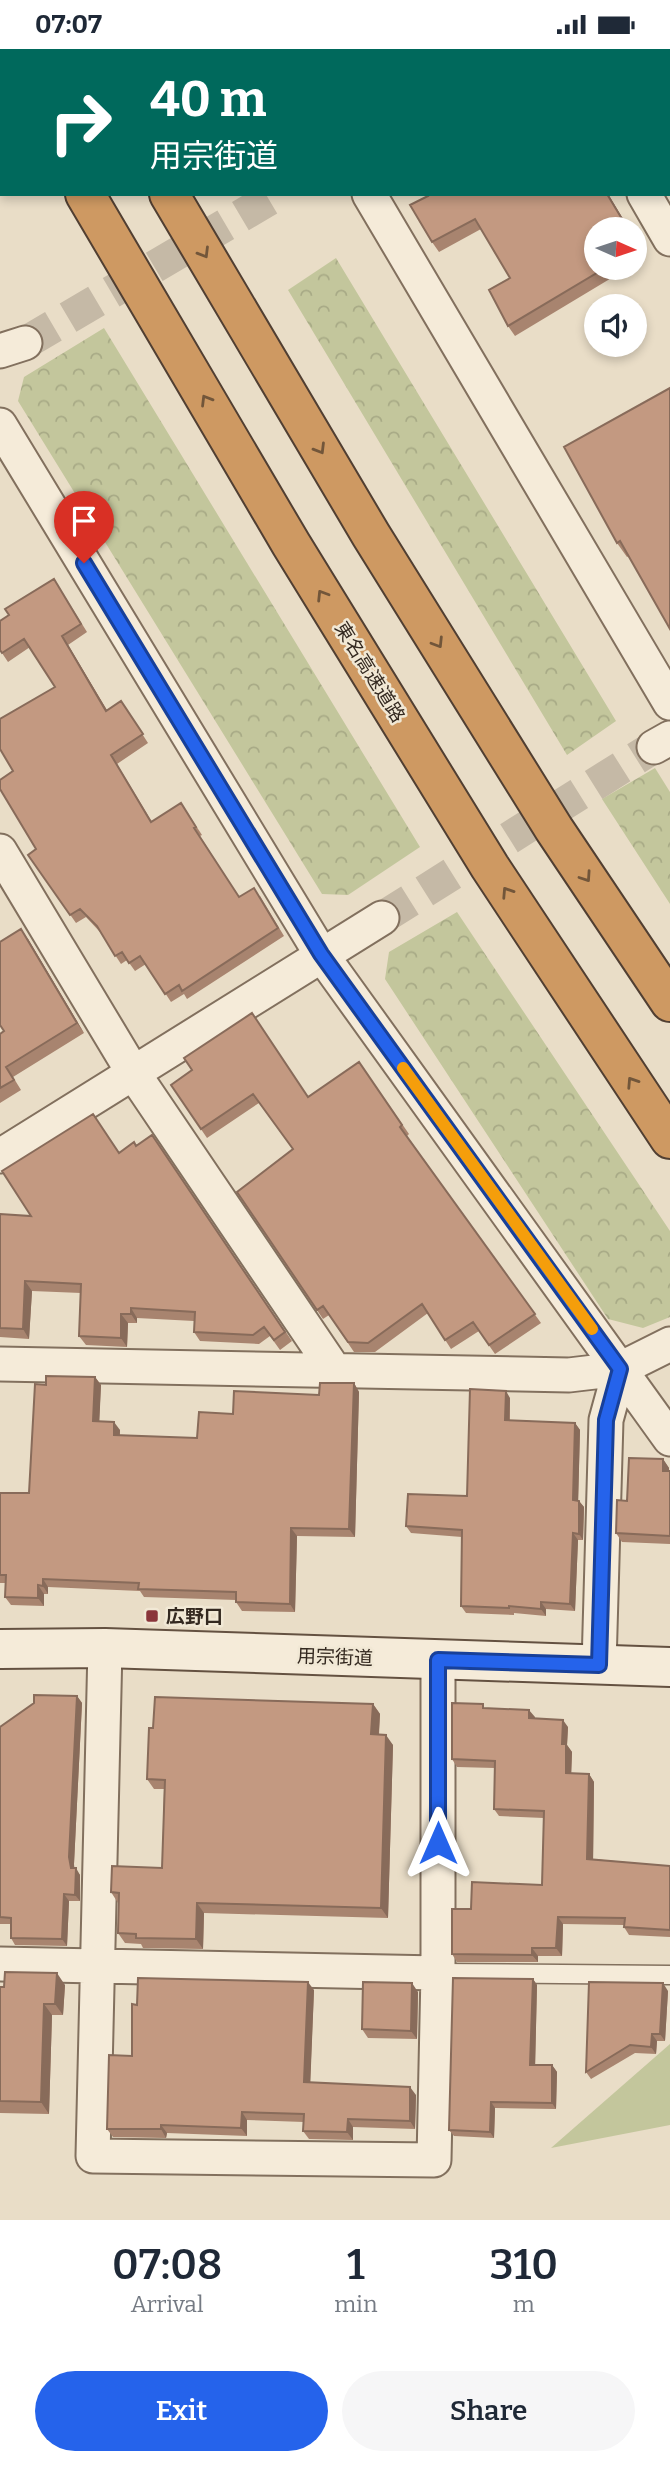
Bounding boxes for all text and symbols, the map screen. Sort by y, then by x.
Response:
text: 07:07 [35,9,102,40]
text: 40 m [150,70,267,129]
icon: right [35,77,126,168]
text: 用宗街道 [150,137,278,175]
north arrow [584,217,648,280]
map controls [584,217,647,357]
one-way arrow [195,245,208,258]
button: sound [584,294,647,357]
one-way arrow [201,394,214,407]
one-way arrow [311,441,324,454]
pin [54,491,114,563]
icon: arrive [65,502,103,540]
one-way arrow [318,590,331,603]
street label: 東名高速道路 [330,618,410,726]
one-way arrow [430,635,443,648]
one-way arrow [578,869,591,882]
one-way arrow [503,887,516,900]
one-way arrow [628,1077,641,1090]
place label: 広野口 [166,1605,223,1628]
marker: 広野口 [144,1608,160,1624]
street label: 用宗街道 [297,1644,373,1670]
position arrow [401,1806,475,1880]
text: 07:08 [112,2240,222,2290]
text: 1 [347,2240,365,2290]
text: 310 [489,2240,558,2290]
text: Arrival [131,2290,204,2318]
text: min [334,2290,378,2318]
text: m [513,2290,535,2318]
button: Exit [35,2371,328,2451]
button: Share [342,2371,635,2451]

